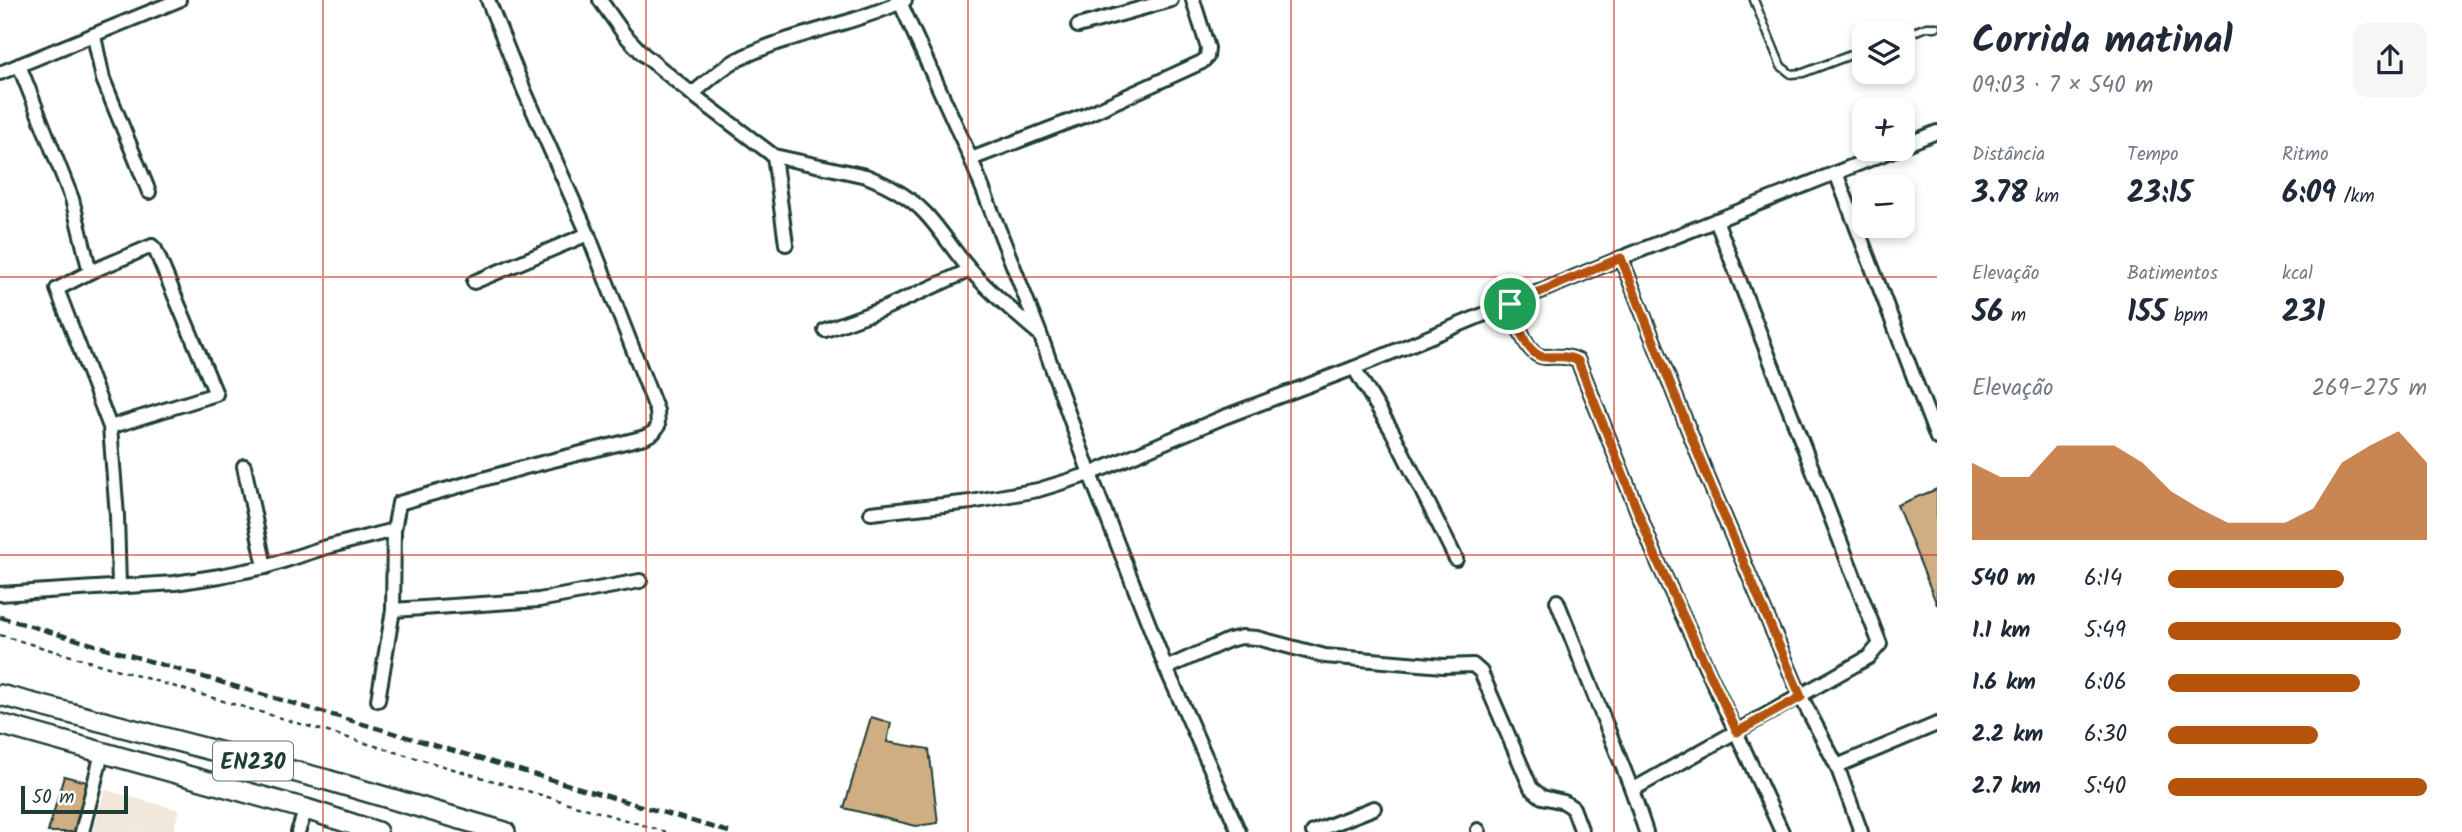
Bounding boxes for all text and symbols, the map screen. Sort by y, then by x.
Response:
text: Corrida matinal [1972,12,2233,72]
map controls [1852,21,1915,238]
button: layers [1852,21,1915,84]
button: share [2353,23,2427,97]
text: 09:03 · 7 × 540 m [1972,68,2153,104]
button: + [1852,98,1915,161]
text: Distância [1972,140,2045,170]
text: Tempo [2127,140,2179,170]
text: Ritmo [2282,140,2329,170]
text: 3.78 [1972,170,2027,218]
text: 23:15 [2127,170,2193,218]
text: 6:09 [2282,170,2336,218]
button: − [1852,175,1915,238]
text: km [2027,182,2059,212]
text: /km [2336,182,2375,212]
text: Elevação [1972,259,2039,289]
text: Batimentos [2127,259,2218,289]
text: kcal [2282,259,2313,289]
pin [1480,274,1540,334]
icon: arrive [1491,285,1529,323]
text: 56 [1972,289,2003,337]
text: 155 [2127,289,2166,337]
text: 231 [2282,289,2325,337]
text: m [2003,301,2026,331]
text: bpm [2166,301,2208,331]
text: Elevação [1972,371,2054,407]
text: 269–275 m [2312,371,2427,407]
text: 540 m [1972,561,2036,597]
text: 6:14 [2084,561,2122,597]
text: 1.1 km [1972,613,2030,649]
text: 5:49 [2084,613,2126,649]
text: 1.6 km [1972,665,2036,701]
text: 6:06 [2084,665,2127,701]
text: 2.2 km [1972,717,2043,753]
text: 6:30 [2084,717,2127,753]
road number: EN230 [213,741,293,780]
text: 2.7 km [1972,769,2041,805]
text: 5:40 [2084,769,2126,805]
scale bar [21,783,128,815]
text: 50 m [32,783,74,813]

